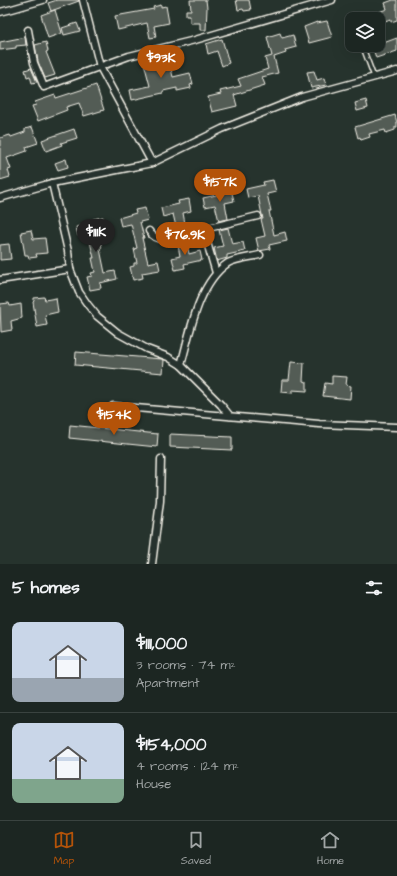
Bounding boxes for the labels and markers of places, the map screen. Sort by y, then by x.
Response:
pin: $93K [137,45,185,79]
pin: $157K [192,169,248,203]
pin: $111K [68,219,124,253]
pin: $76.9K [152,222,218,256]
pin: $154K [86,402,142,436]

